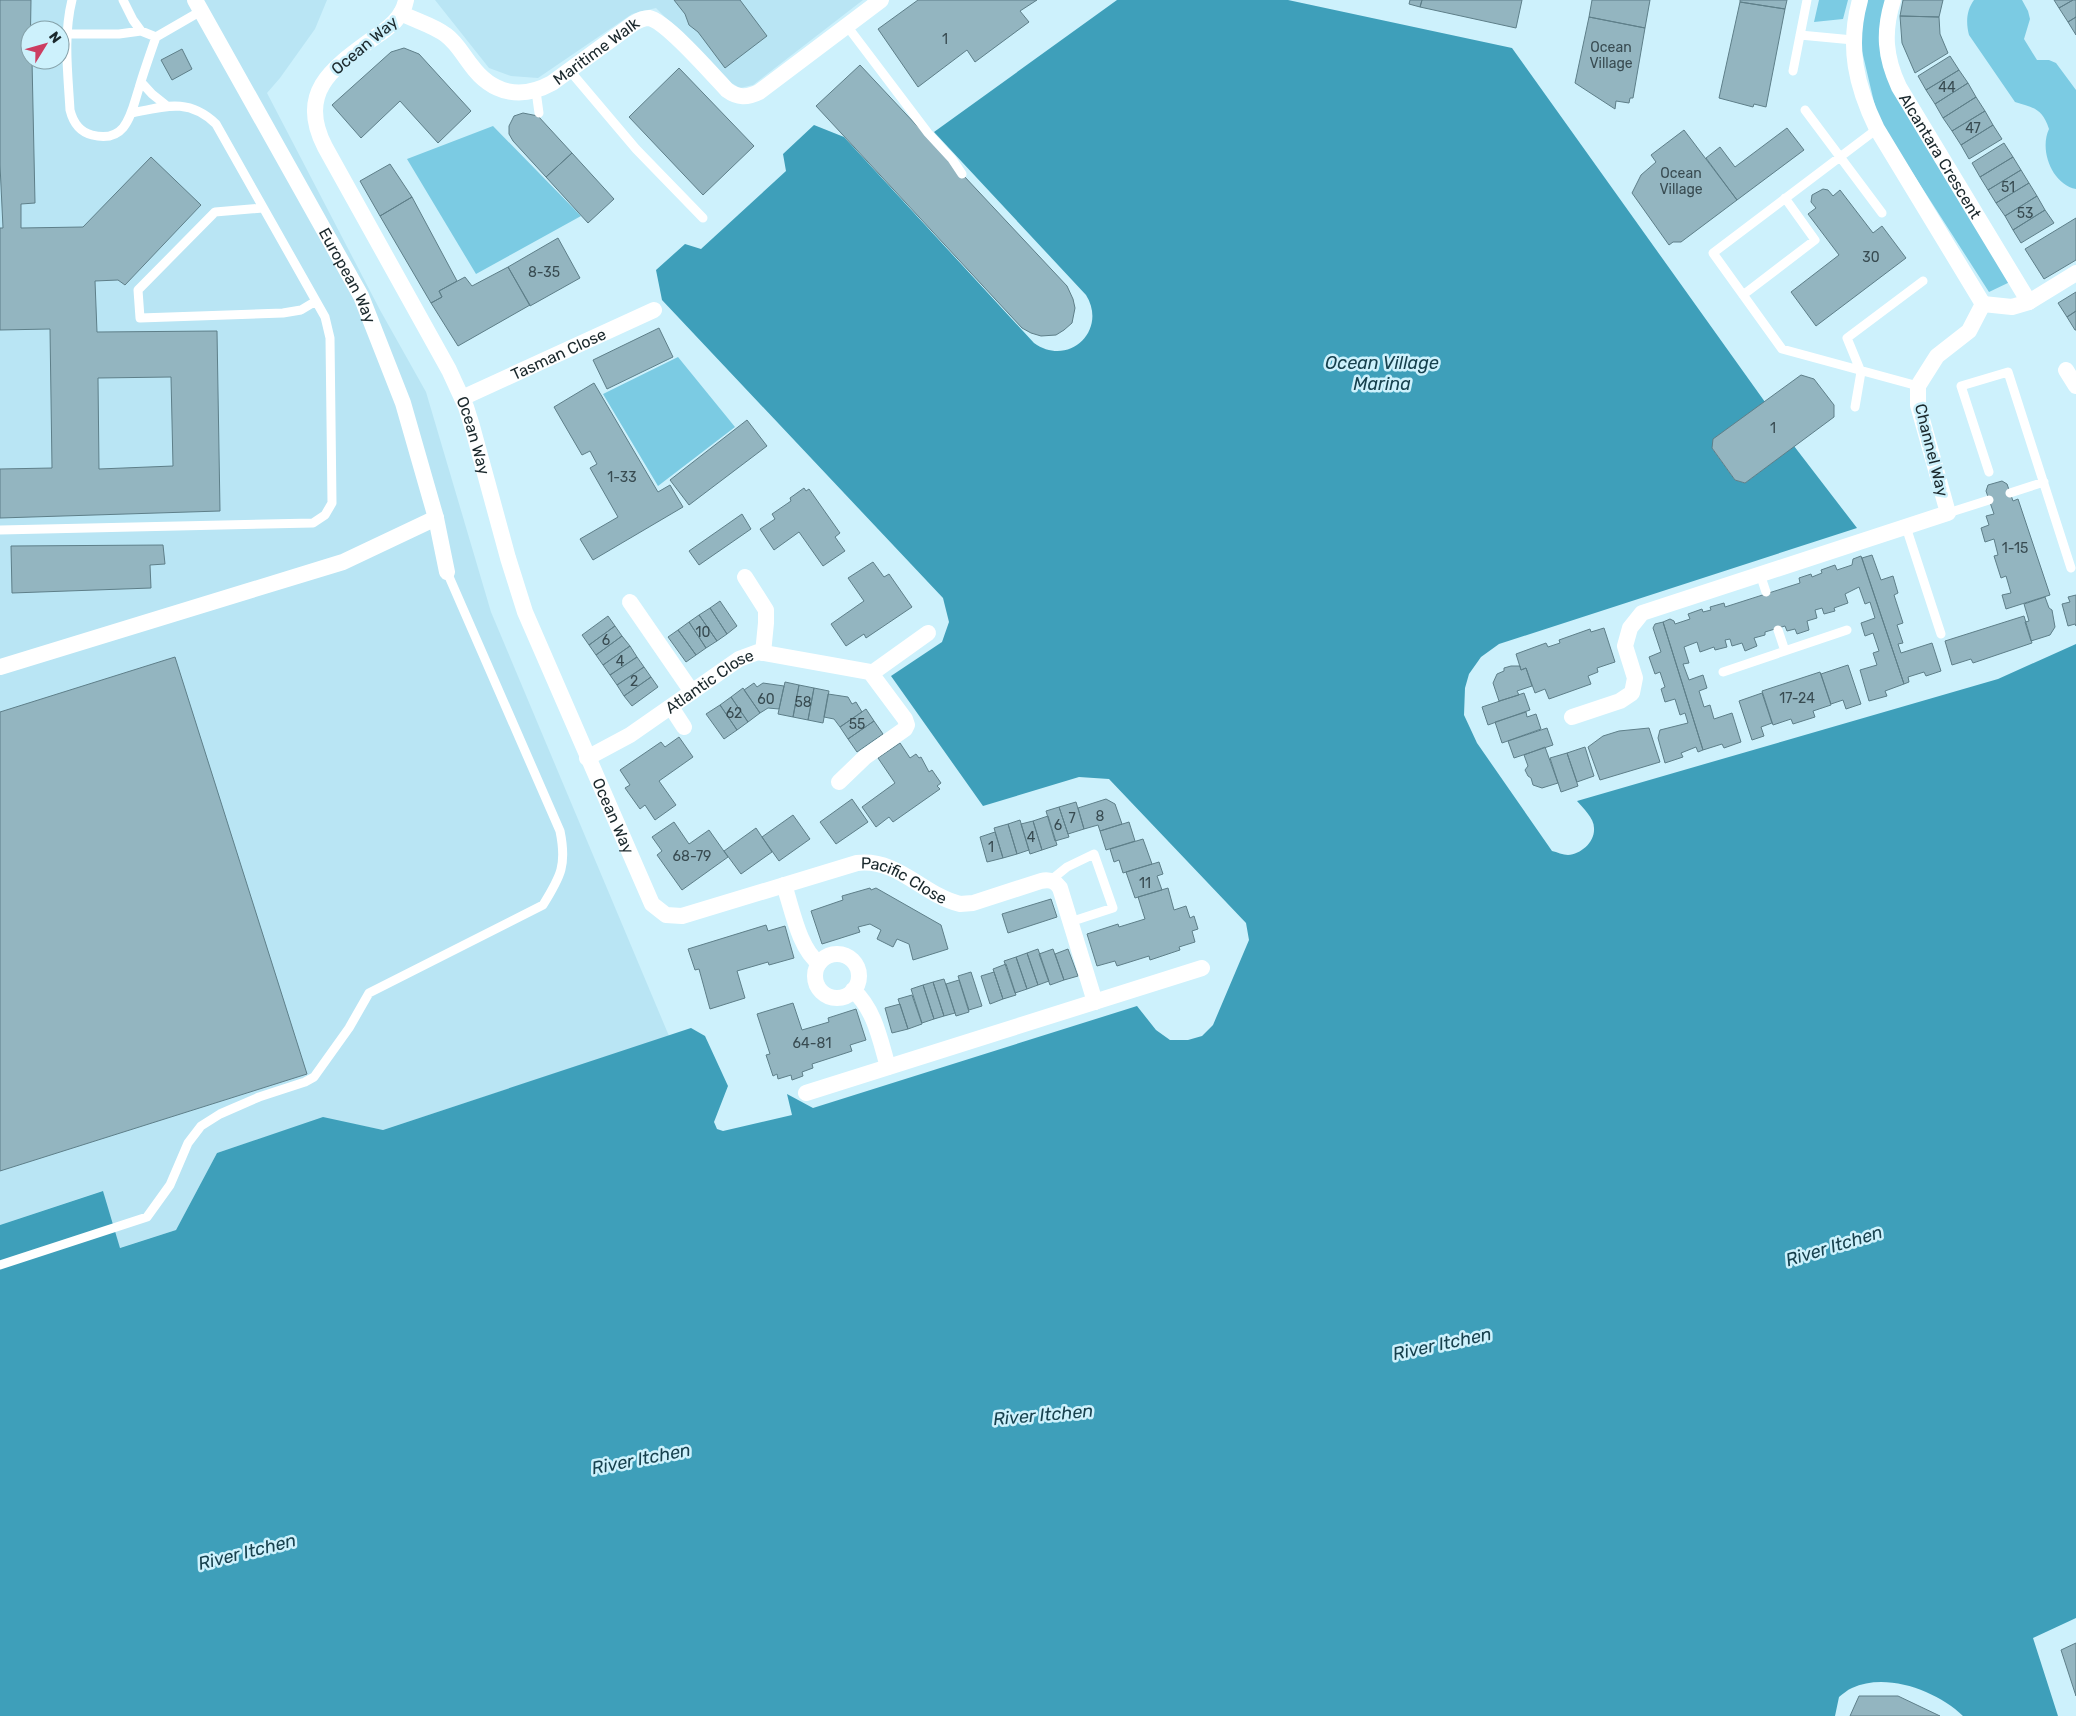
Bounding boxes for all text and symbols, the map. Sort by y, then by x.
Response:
street label: Ocean Way [327,12,401,79]
street label: Maritime Walk [550,13,644,89]
north arrow [20,20,70,70]
text: N [45,28,65,47]
house number: 1 [942,31,948,48]
house number: Ocean Village [1589,39,1633,72]
house number: 44 [1938,79,1956,96]
street label: Alcantara Crescent [1895,90,1985,222]
house number: 47 [1965,120,1981,137]
house number: Ocean Village [1659,165,1703,198]
house number: 51 [2001,179,2015,196]
house number: 53 [2017,205,2033,222]
street label: European Way [315,225,380,326]
house number: 30 [1862,249,1880,266]
house number: 8-35 [528,264,560,281]
street label: Tasman Close [508,324,609,384]
water label: Ocean Village Marina [1325,352,1439,395]
street label: Ocean Way [452,393,494,477]
street label: Channel Way [1911,402,1952,499]
house number: 1 [1770,420,1776,437]
house number: 1-33 [607,469,637,486]
house number: 1-15 [2002,540,2028,557]
house number: 10 [696,624,711,641]
house number: 6 [602,632,610,649]
street label: Atlantic Close [662,645,756,718]
house number: 4 [616,653,625,670]
house number: 2 [630,673,638,690]
house number: 17-24 [1779,690,1815,707]
house number: 60 [757,691,775,708]
house number: 58 [794,694,812,711]
house number: 62 [726,705,742,722]
house number: 55 [849,716,865,733]
street label: Ocean Way [588,775,638,857]
house number: 8 [1096,808,1105,825]
house number: 7 [1068,810,1076,827]
house number: 6 [1054,817,1062,834]
house number: 4 [1027,829,1036,846]
house number: 1 [988,839,994,856]
house number: 68-79 [673,848,711,865]
street label: Pacific Close [861,853,950,908]
house number: 11 [1139,875,1151,892]
house number: 64-81 [793,1035,831,1052]
water label: River Itchen [1783,1221,1885,1271]
water label: River Itchen [1391,1323,1493,1365]
water label: River Itchen [992,1400,1094,1430]
water label: River Itchen [590,1439,692,1479]
water label: River Itchen [196,1529,298,1575]

